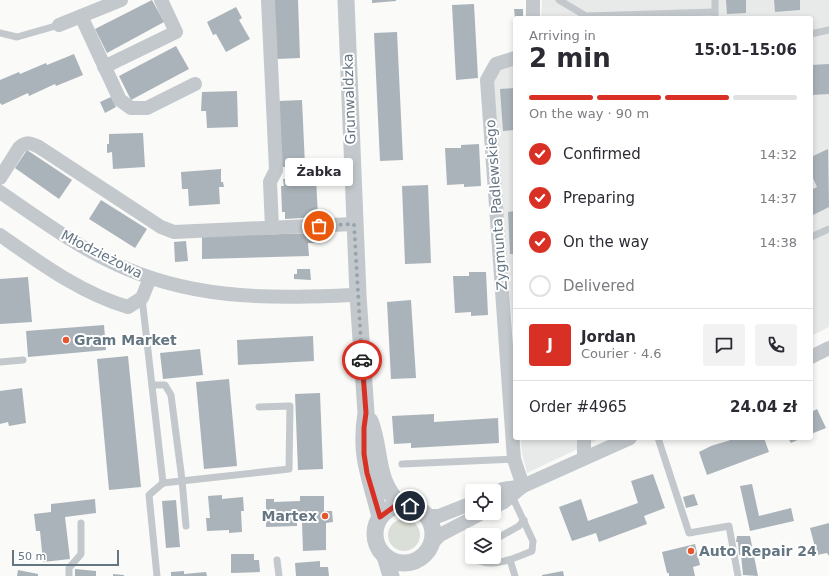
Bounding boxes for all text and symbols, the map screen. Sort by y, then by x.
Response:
text: Arriving in [529,28,596,43]
text: 15:01–15:06 [694,41,797,59]
text: 2 min [529,43,611,73]
street label: Grunwaldzka [339,53,359,145]
text: On the way · 90 m [529,106,649,121]
street label: Zygmunta Padlewskiego [482,119,510,291]
icon: check [529,143,551,165]
text: Confirmed [563,145,641,163]
text: 14:32 [760,147,797,162]
callout: Żabka [285,158,353,186]
text: Żabka [297,164,341,179]
icon: check [529,187,551,209]
text: Preparing [563,189,635,207]
text: 14:37 [760,191,797,206]
pin [302,209,336,243]
icon: bag [308,215,330,237]
street label: Młodzieżowa [59,227,145,281]
icon: check [529,231,551,253]
text: On the way [563,233,649,251]
text: 14:38 [760,235,797,250]
text: Delivered [563,277,635,295]
button: chat [703,324,745,366]
button: phone [755,324,797,366]
text: Jordan [581,328,636,346]
place label: Gram Market [74,332,177,348]
marker: Gram Market [61,335,71,345]
text: J [547,336,553,354]
courier [342,340,382,380]
text: Courier · 4.6 [581,346,662,361]
icon: car [351,349,373,371]
text: Order #4965 [529,398,627,416]
text: 24.04 zł [730,398,797,416]
map controls [465,484,501,564]
button: locate [465,484,501,520]
pin [393,489,427,523]
icon: home [399,495,421,517]
place label: Martex [261,508,317,524]
marker: Martex [320,511,330,521]
button: layers [465,528,501,564]
place label: Auto Repair 24 [699,543,817,559]
marker: Auto Repair 24 [686,546,696,556]
scale bar [12,548,119,567]
text: 50 m [18,550,46,563]

